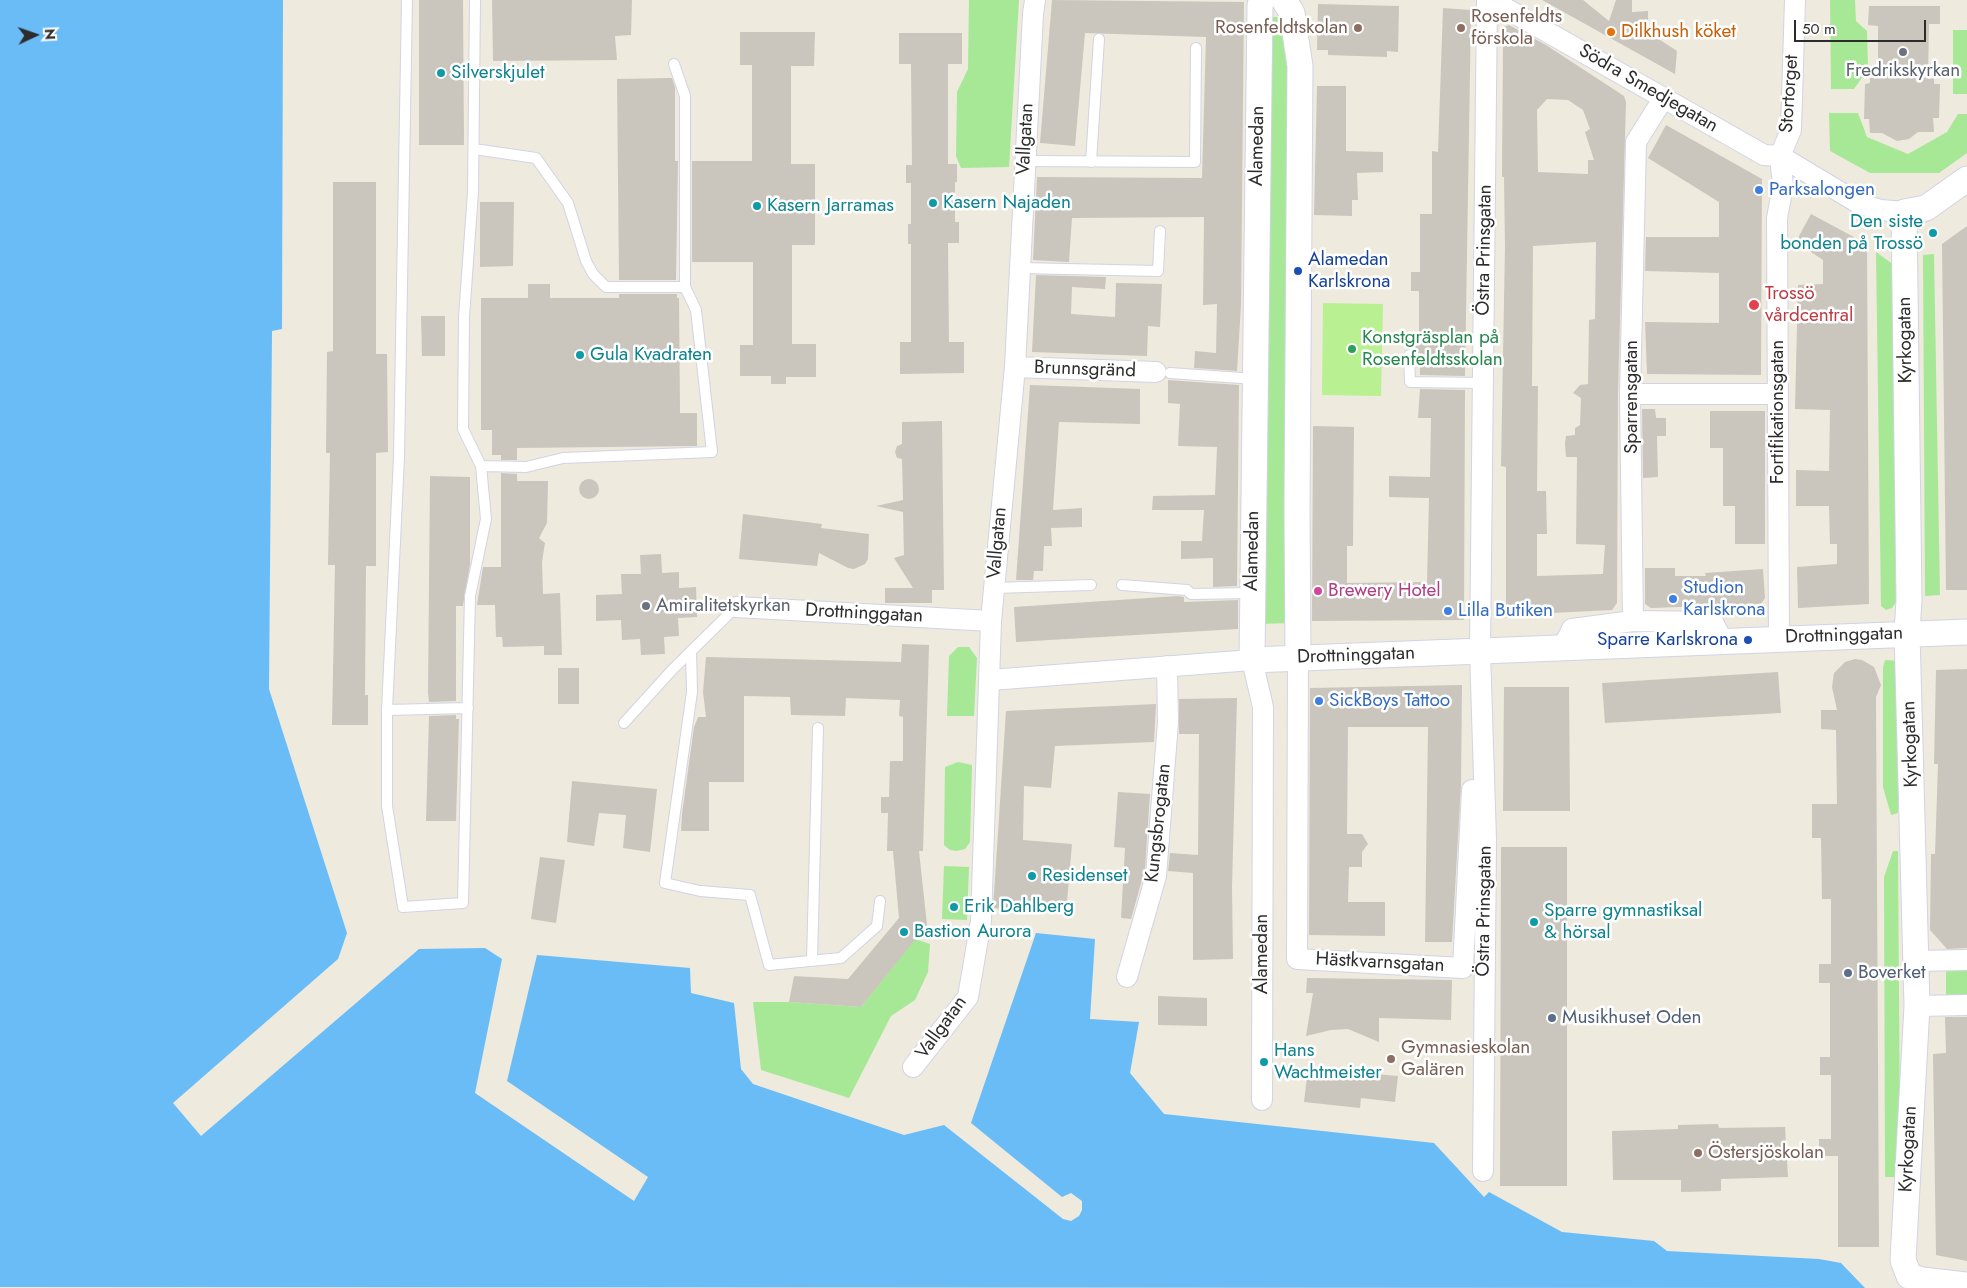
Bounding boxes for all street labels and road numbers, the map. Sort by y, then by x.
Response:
street label: Södra Smedjegatan [1574,40,1722,138]
street label: Stortorget [1776,54,1804,134]
street label: Vallgatan [1013,102,1039,176]
street label: Alamedan [1246,106,1270,186]
street label: Östra Prinsgatan [1472,184,1498,316]
street label: Kyrkogatan [1894,296,1918,384]
street label: Sparrensgatan [1621,340,1643,454]
street label: Fortifikationsgatan [1767,340,1789,484]
street label: Brunnsgränd [1034,357,1136,383]
street label: Vallgatan [983,506,1013,580]
street label: Alamedan [1241,511,1265,591]
street label: Drottninggatan [804,600,924,628]
street label: Drottninggatan [1785,623,1903,649]
street label: Drottninggatan [1297,643,1415,669]
street label: Kyrkogatan [1898,700,1924,788]
street label: Kungsbrogatan [1141,762,1177,884]
street label: Östra Prinsgatan [1472,845,1498,977]
street label: Alamedan [1251,914,1273,994]
street label: Hästkvarnsgatan [1315,948,1445,978]
street label: Vallgatan [912,992,972,1064]
street label: Kyrkogatan [1895,1105,1923,1193]

